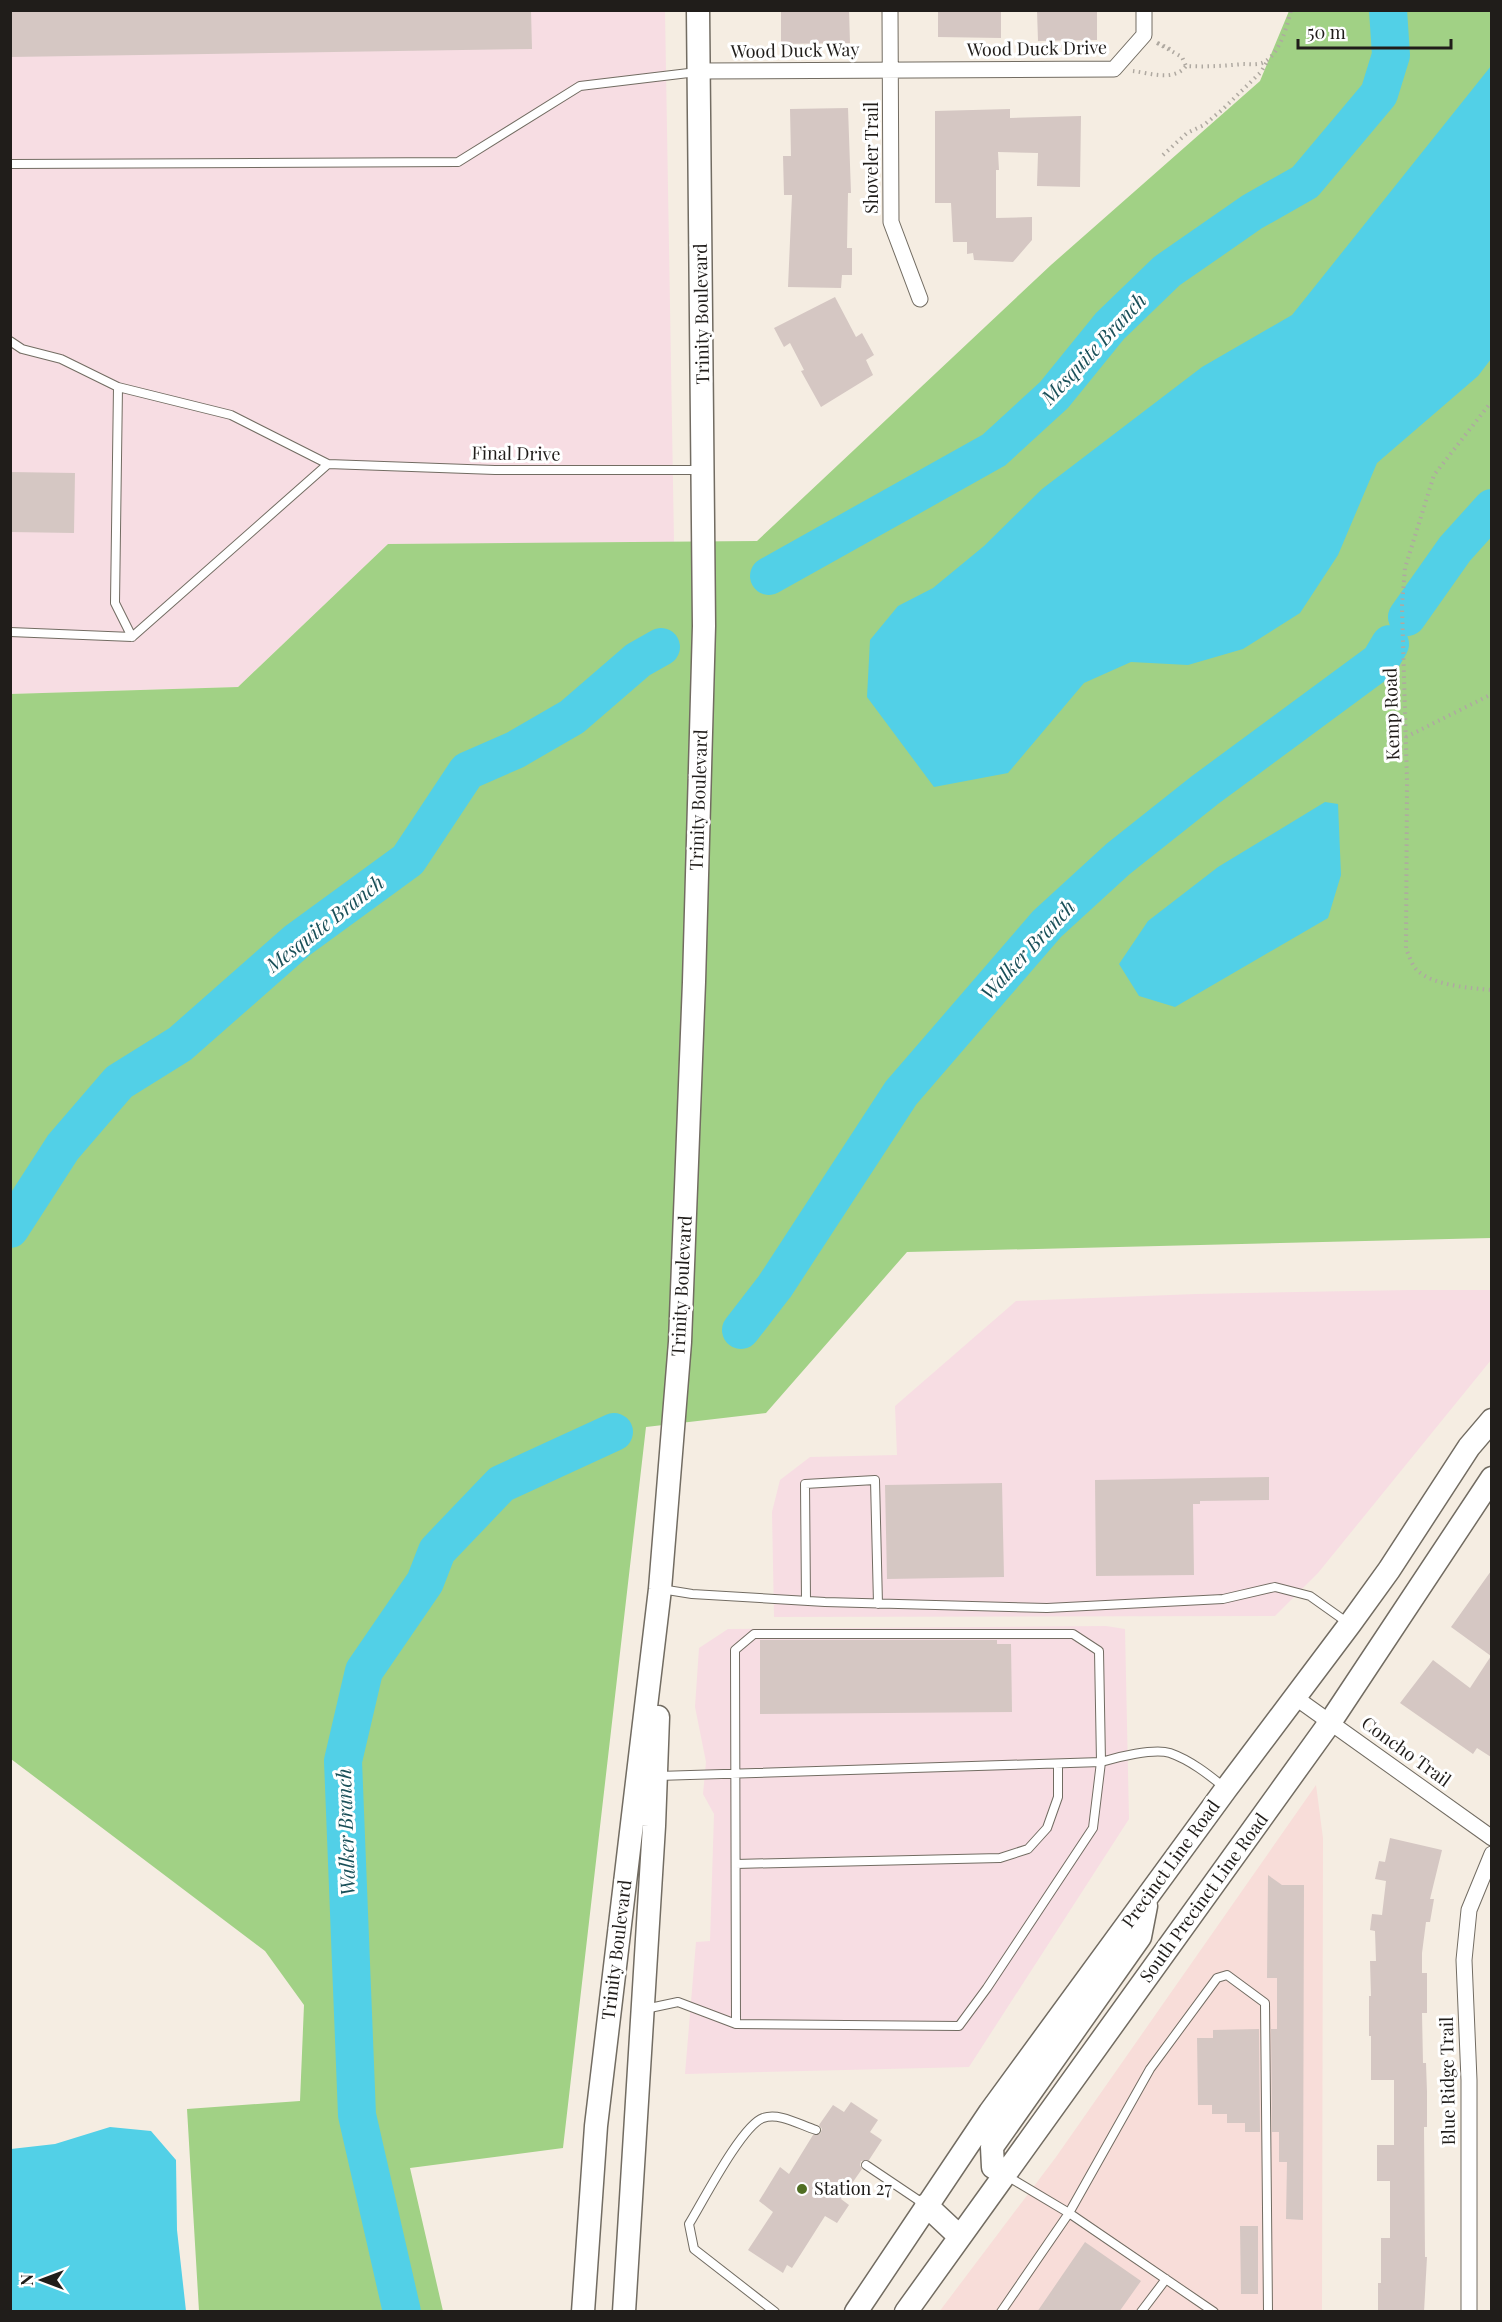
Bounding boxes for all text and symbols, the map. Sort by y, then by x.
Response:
scale bar [1298,12,1451,50]
text: 50 m [1307,20,1346,44]
street label: Wood Duck Drive [966,35,1107,61]
street label: Wood Duck Way [729,37,860,63]
street label: Shoveler Trail [859,102,883,214]
street label: Trinity Boulevard [688,243,714,385]
water label: Mesquite Branch [1034,286,1152,410]
street label: Final Drive [471,440,561,466]
street label: Kemp Road [1377,667,1405,761]
street label: Trinity Boulevard [684,728,712,871]
water label: Mesquite Branch [259,868,389,978]
water label: Walker Branch [973,893,1080,1005]
street label: Trinity Boulevard [665,1214,697,1357]
street label: Concho Trail [1357,1711,1456,1792]
water label: Walker Branch [329,1768,360,1896]
street label: Precinct Line Road [1116,1794,1225,1932]
street label: South Precinct Line Road [1134,1807,1273,1987]
street label: Trinity Boulevard [595,1878,637,2021]
street label: Blue Ridge Trail [1434,2016,1460,2146]
place label: Station 27 [814,2176,892,2200]
marker: Station 27 [795,2182,809,2196]
north arrow [12,2250,72,2310]
text: N [16,2274,37,2286]

